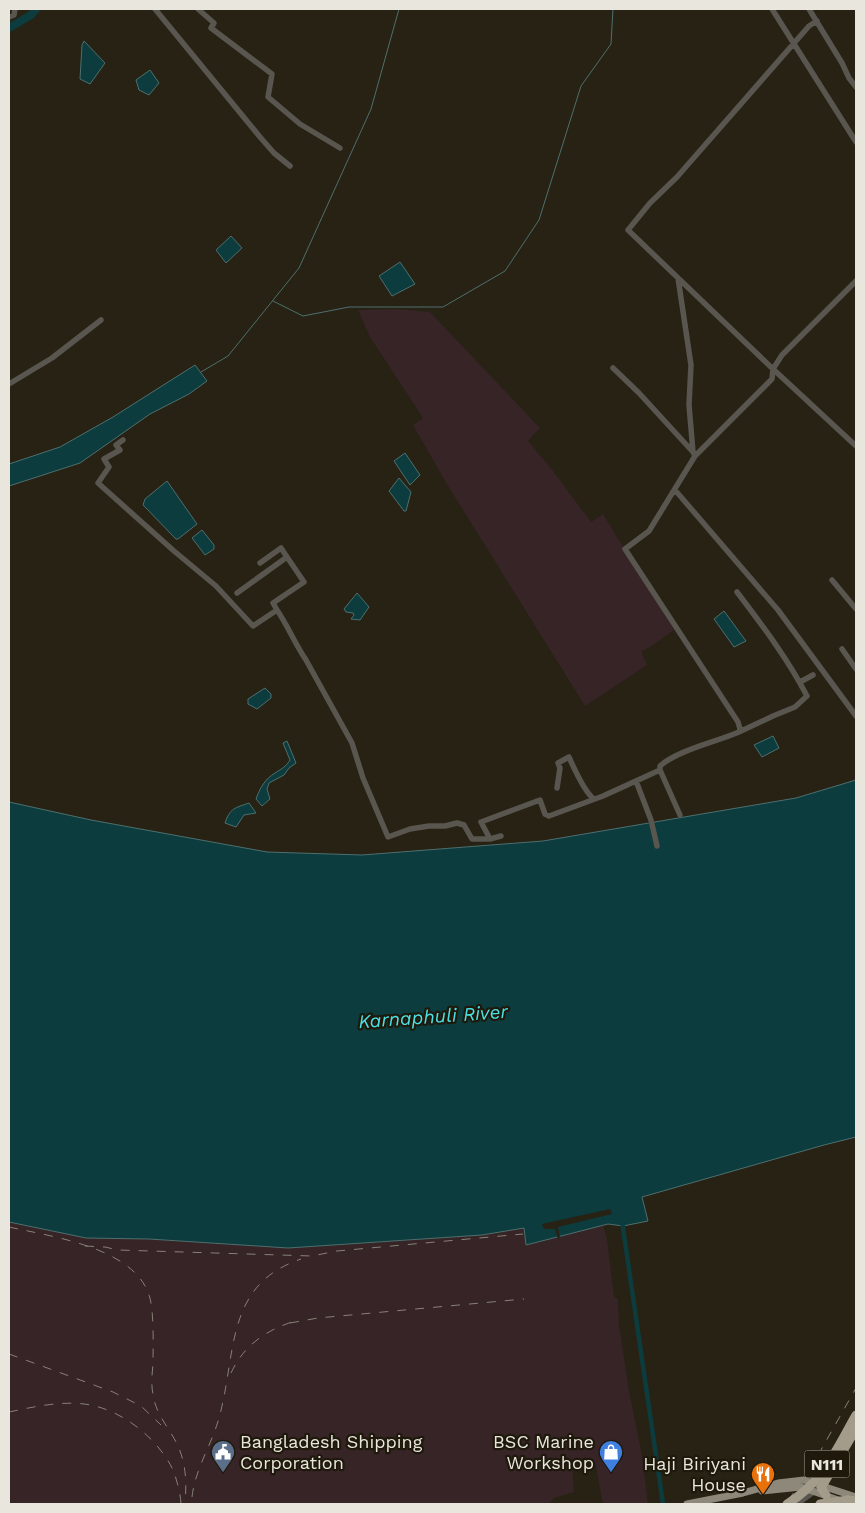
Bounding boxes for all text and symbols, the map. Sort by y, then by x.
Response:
water label: Karnaphuli River [358,1000,509,1033]
place label: Bangladesh Shipping Corporation [240,1431,423,1473]
place label: BSC Marine Workshop [493,1431,594,1473]
public building icon: Bangladesh Shipping Corporation [210,1439,236,1473]
shop icon: BSC Marine Workshop [598,1439,624,1473]
road number: N111 [804,1450,850,1478]
place label: Haji Biriyani House [643,1453,746,1495]
restaurant icon: Haji Biriyani House [750,1461,776,1495]

